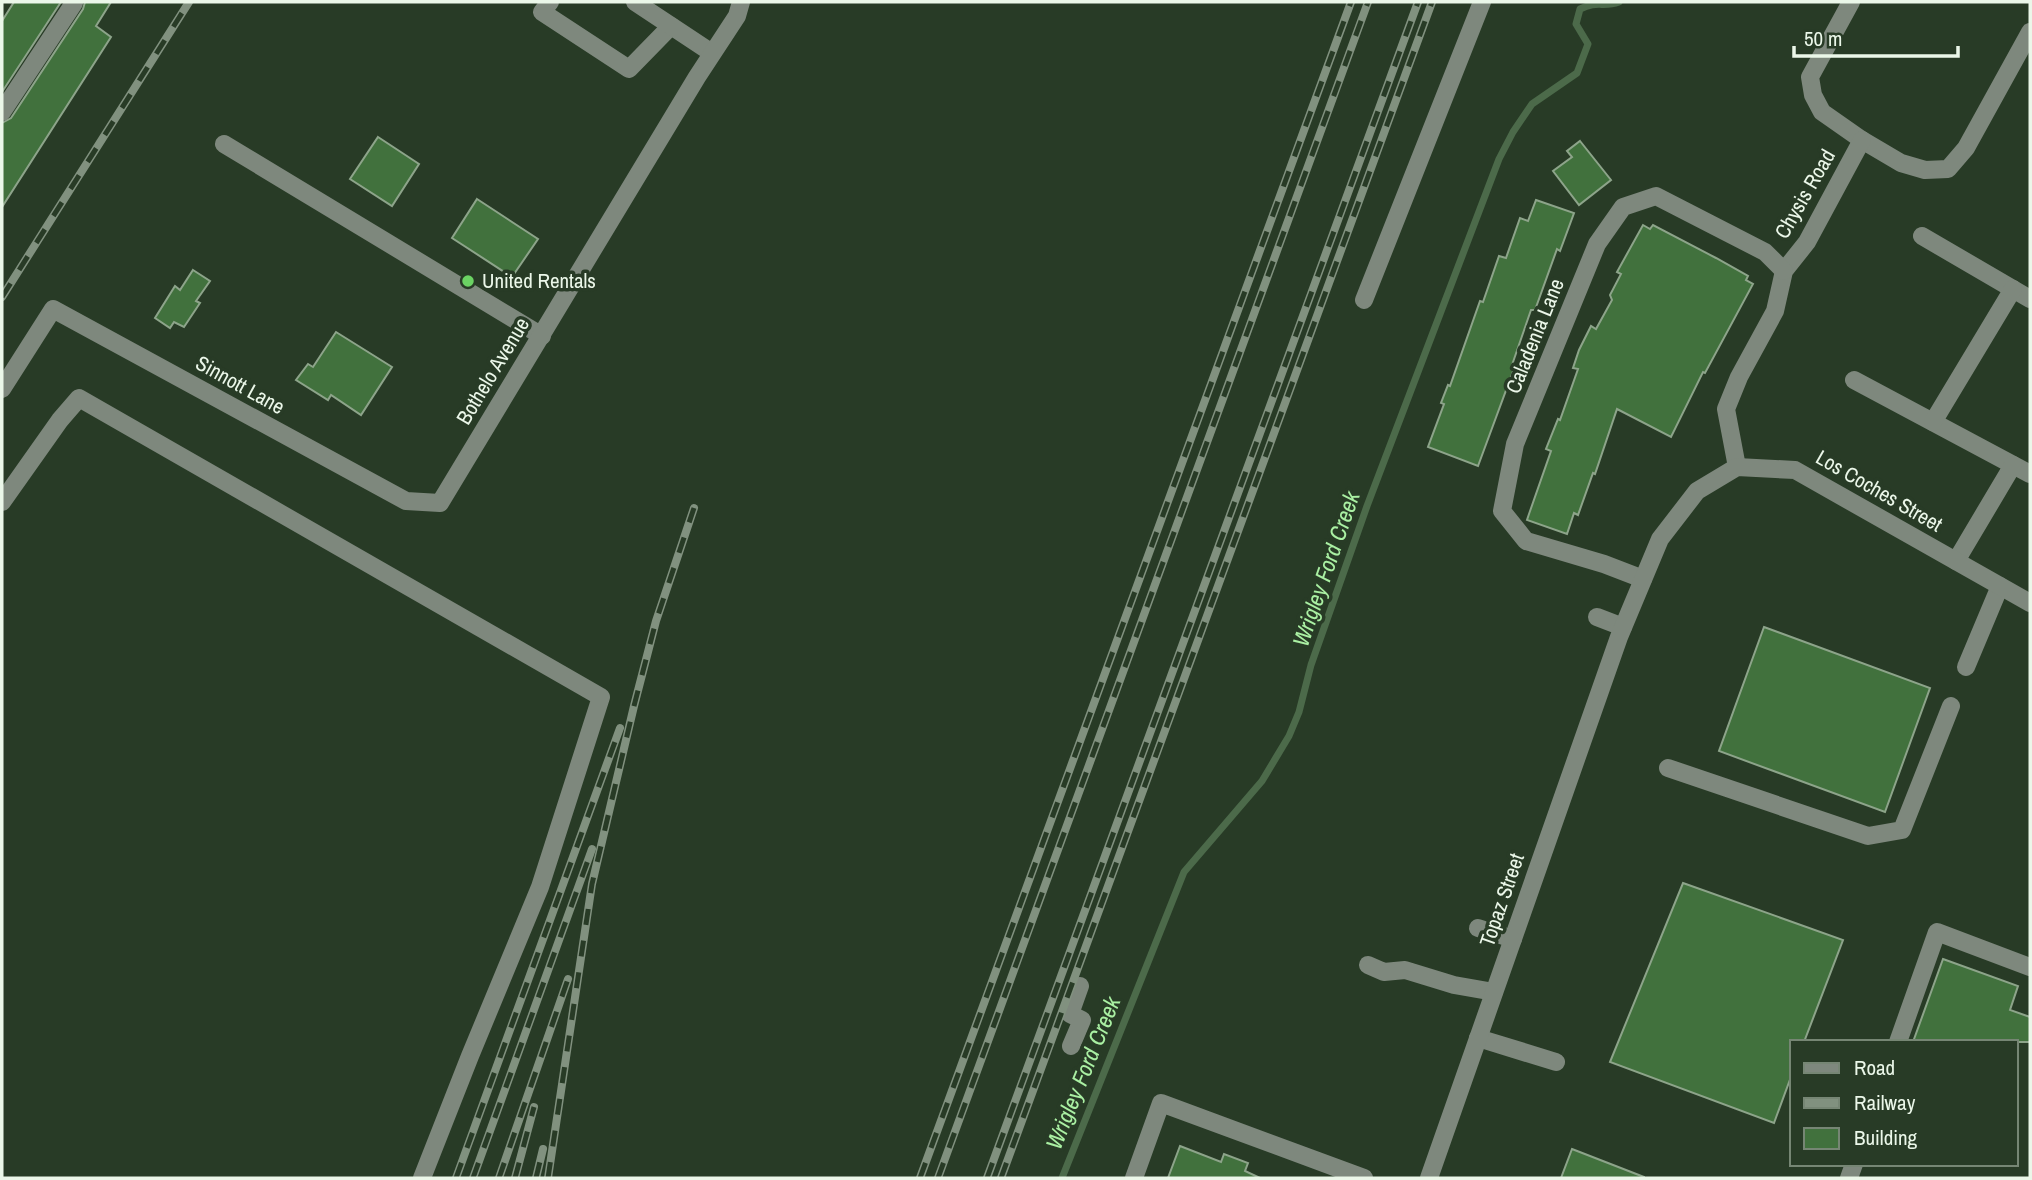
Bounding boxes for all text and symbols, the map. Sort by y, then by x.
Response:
scale bar [1794,14,1958,58]
text: 50 m [1804,24,1842,53]
street label: Chysis Road [1767,144,1842,244]
place label: United Rentals [482,266,596,295]
marker: United Rentals [460,273,476,289]
street label: Caladenia Lane [1498,274,1571,398]
street label: Bothelo Avenue [449,312,536,430]
street label: Sinnott Lane [190,348,290,421]
street label: Los Coches Street [1811,443,1948,539]
water label: Wrigley Ford Creek [1284,486,1367,651]
street label: Topaz Street [1472,849,1531,950]
water label: Wrigley Ford Creek [1038,990,1128,1154]
legend [1790,1040,2018,1166]
text: Road [1854,1053,1895,1082]
text: Railway [1854,1088,1916,1117]
text: Building [1854,1123,1918,1152]

